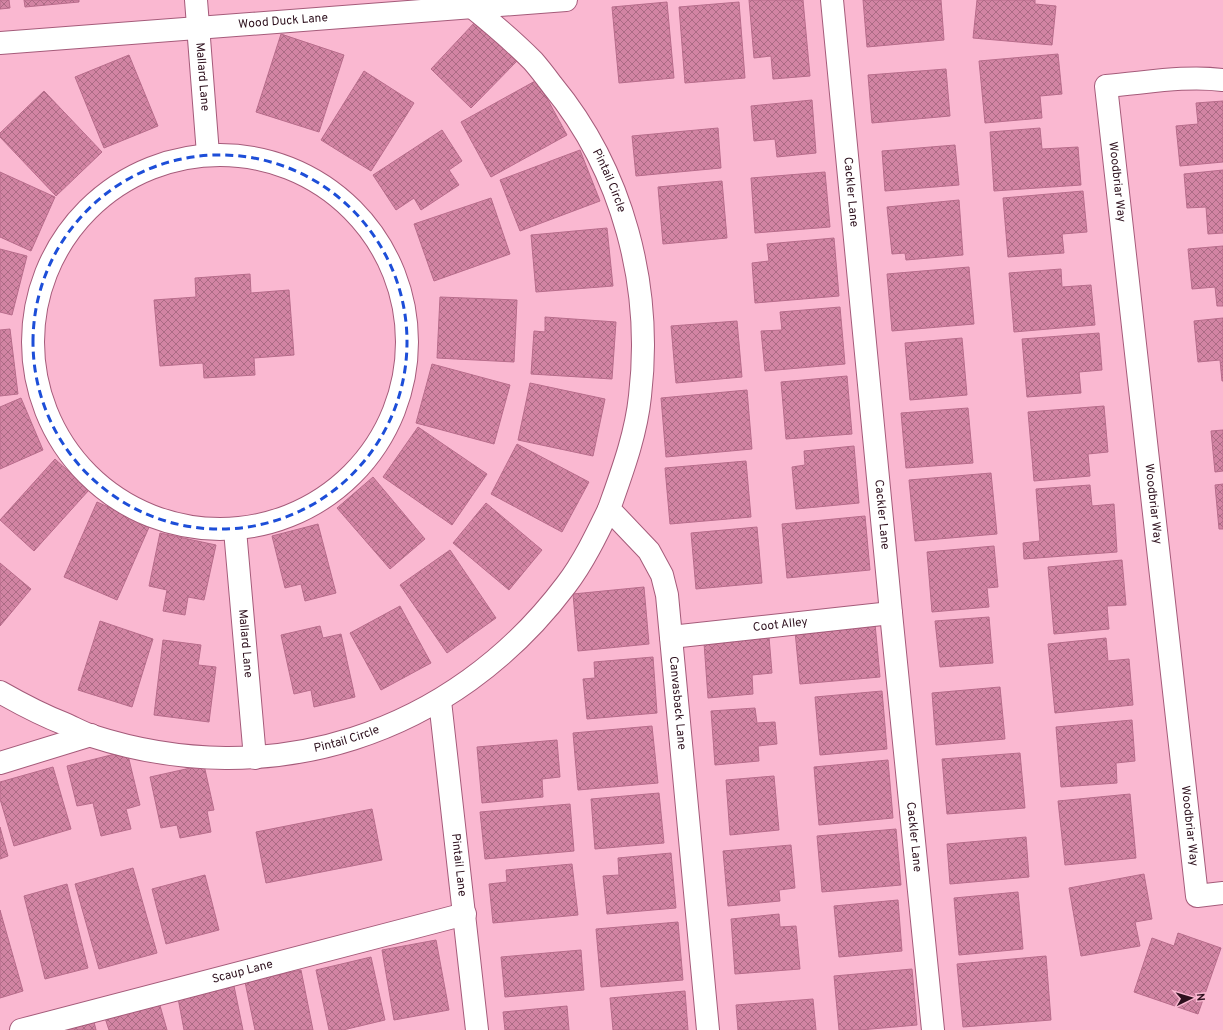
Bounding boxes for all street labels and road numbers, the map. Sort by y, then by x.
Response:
street label: Wood Duck Lane [238,10,329,33]
street label: Mallard Lane [191,42,213,112]
street label: Woodbriar Way [1104,141,1129,223]
street label: Pintail Circle [588,146,629,215]
street label: Cackler Lane [839,156,862,228]
street label: Woodbriar Way [1140,463,1165,545]
street label: Cackler Lane [870,479,893,550]
street label: Mallard Lane [234,609,256,679]
street label: Coot Alley [752,614,809,636]
street label: Canvasback Lane [665,655,690,751]
street label: Pintail Circle [312,722,382,757]
street label: Woodbriar Way [1177,785,1202,867]
street label: Cackler Lane [902,801,925,873]
street label: Pintail Lane [447,832,470,897]
street label: Scaup Lane [210,957,275,988]

